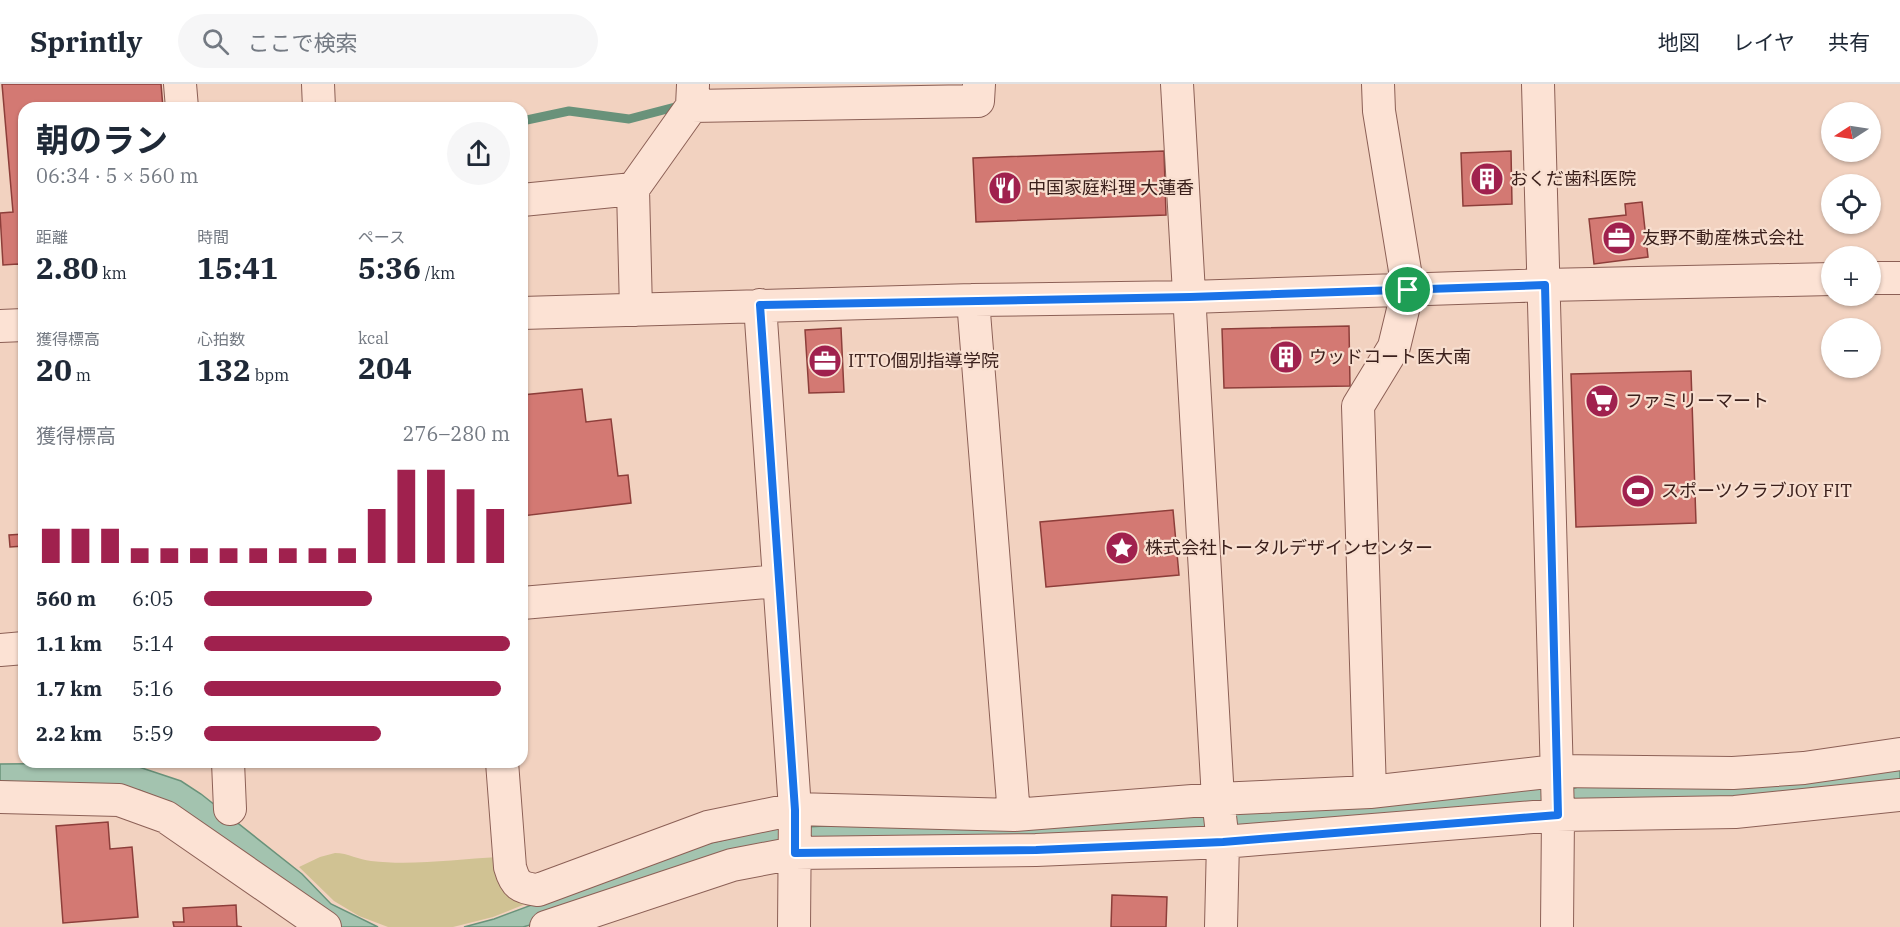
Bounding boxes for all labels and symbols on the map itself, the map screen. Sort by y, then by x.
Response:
north arrow [1821,102,1881,162]
building icon: おくだ歯科医院 [1469,161,1505,197]
place label: おくだ歯科医院 [1510,167,1636,190]
restaurant icon: 中国家庭料理 大蓮香 [987,170,1023,206]
place label: 中国家庭料理 大蓮香 [1028,176,1194,199]
office icon: 友野不動産株式会社 [1601,220,1637,256]
place label: 友野不動産株式会社 [1642,226,1804,249]
pin [1382,264,1433,315]
building icon: ウッドコート医大南 [1268,339,1304,375]
office icon: ITTO個別指導学院 [807,343,843,379]
place label: ウッドコート医大南 [1309,345,1471,368]
place label: ITTO個別指導学院 [848,349,999,372]
supermarket icon: ファミリーマート [1584,383,1620,419]
place label: ファミリーマート [1625,389,1769,412]
sports icon: スポーツクラブJOY FIT [1620,473,1656,509]
place label: スポーツクラブJOY FIT [1661,479,1852,502]
place icon: 株式会社トータルデザインセンター [1104,530,1140,566]
place label: 株式会社トータルデザインセンター [1145,536,1433,559]

